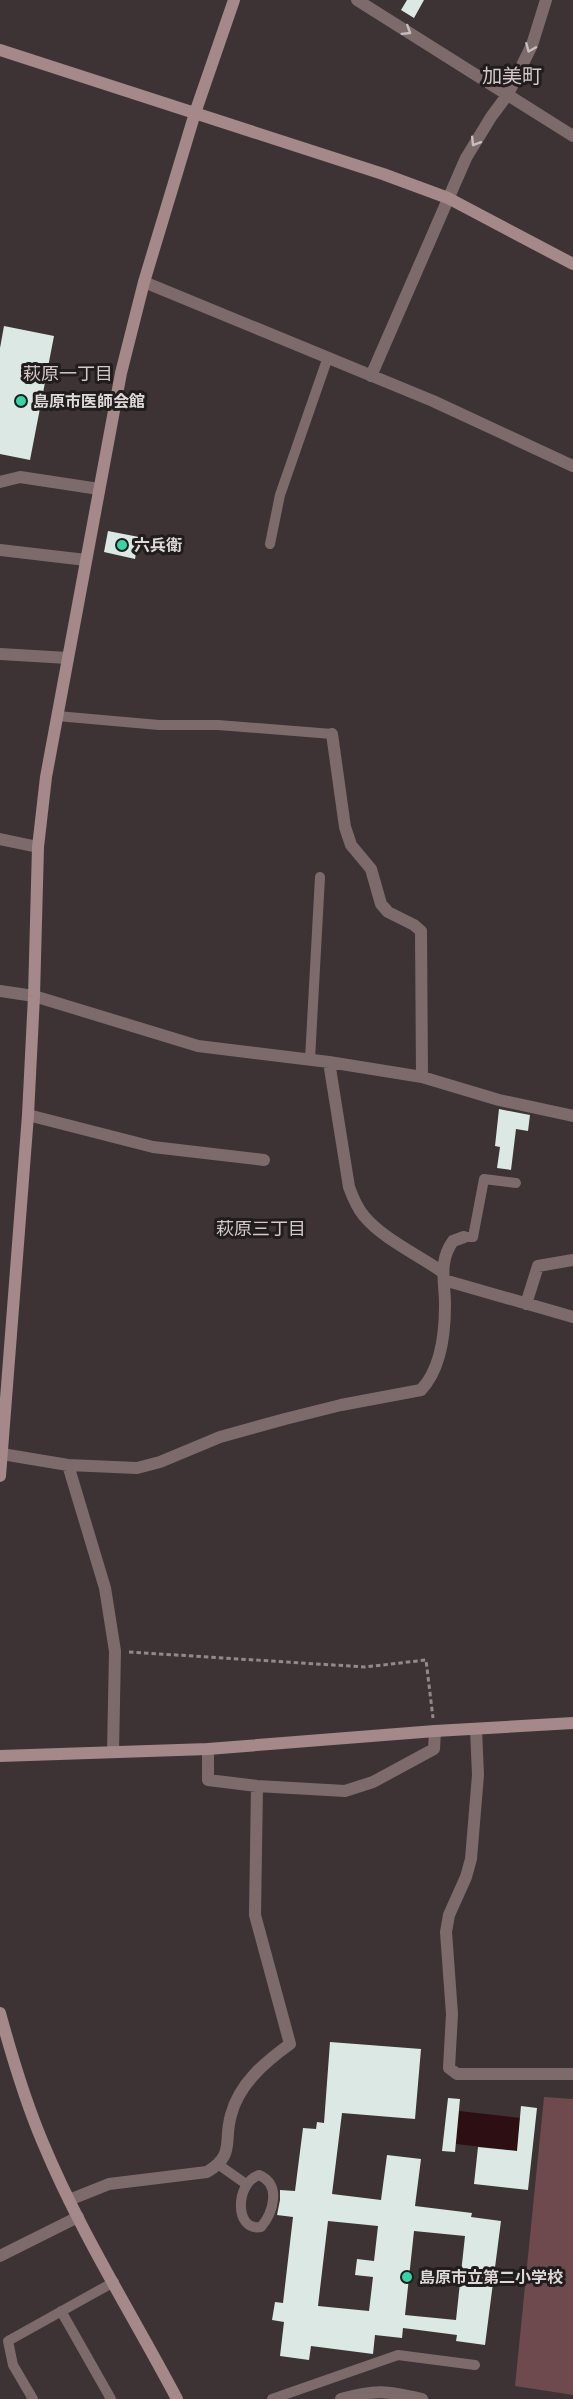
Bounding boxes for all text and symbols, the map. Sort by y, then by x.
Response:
one-way arrow [401,23,411,35]
one-way arrow [525,42,537,53]
district label: 加美町 [482,64,542,88]
one-way arrow [472,136,483,147]
district label: 萩原一丁目 [23,363,113,385]
place label: 島原市医師会館 [33,392,145,411]
marker: 島原市医師会館 [14,394,28,408]
place label: 六兵衛 [134,536,182,555]
marker: 六兵衛 [115,538,129,552]
district label: 萩原三丁目 [216,1218,306,1240]
place label: 島原市立第二小学校 [419,2268,563,2287]
marker: 島原市立第二小学校 [400,2270,414,2284]

